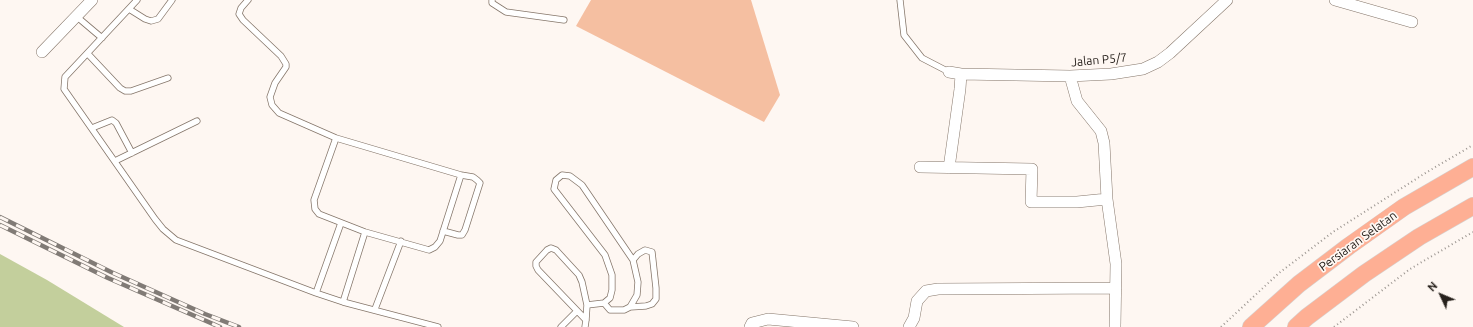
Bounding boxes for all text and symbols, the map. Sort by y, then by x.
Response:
street label: Jalan P5/7 [1070,50,1128,70]
street label: Persiaran Selatan [1316,208,1400,274]
north arrow [1421,275,1461,315]
text: N [1425,280,1440,294]

